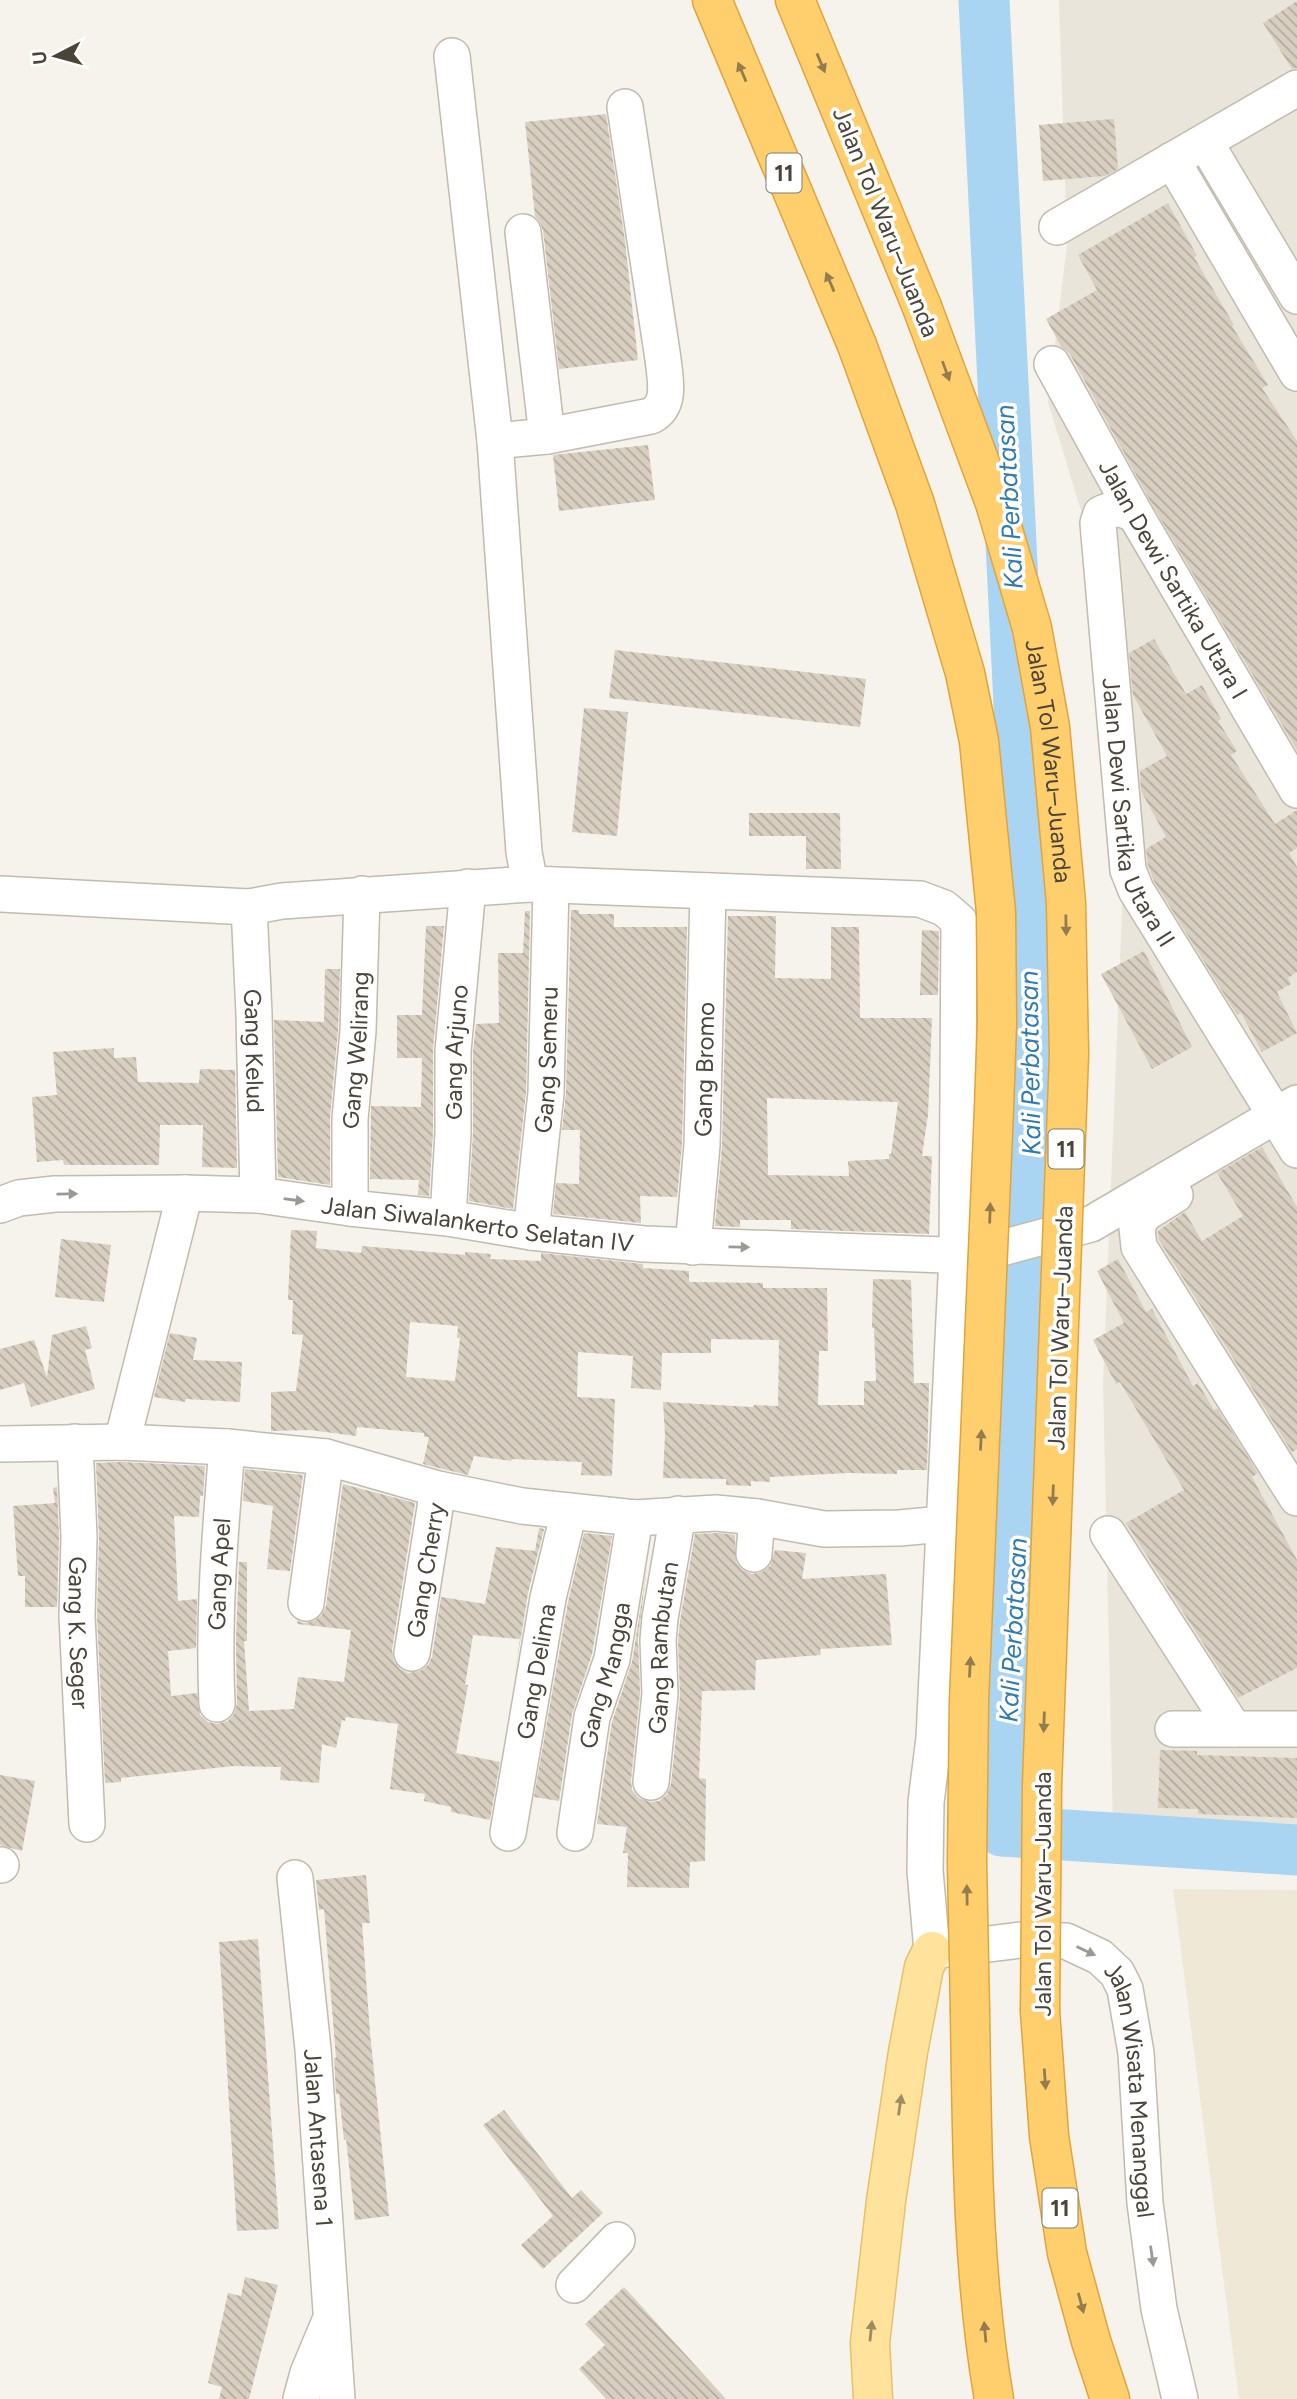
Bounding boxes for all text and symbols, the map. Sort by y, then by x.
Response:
north arrow [21,21,91,91]
text: U [27,50,52,66]
one-way arrow [815,53,826,74]
one-way arrow [737,62,748,83]
street label: Jalan Tol Waru–Juanda [827,103,945,341]
road number: 11 [766,154,802,192]
one-way arrow [825,271,836,292]
one-way arrow [941,360,952,381]
water label: Kali Perbatasan [988,404,1030,590]
street label: Jalan Dewi Sartika Utara I [1093,454,1254,704]
street label: Jalan Tol Waru–Juanda [1020,637,1079,884]
street label: Jalan Dewi Sartika Utara II [1097,676,1182,952]
one-way arrow [1060,914,1072,936]
water label: Kali Perbatasan [1012,970,1048,1156]
street label: Gang Welirang [336,971,374,1129]
street label: Gang Arjuno [438,983,474,1120]
street label: Gang Semeru [527,986,563,1135]
street label: Gang Kelud [238,988,271,1113]
street label: Gang Bromo [688,1002,720,1137]
road number: 11 [1048,1130,1084,1168]
one-way arrow [56,1188,78,1200]
street label: Jalan Siwalankerto Selatan IV [320,1190,635,1257]
one-way arrow [283,1195,305,1206]
one-way arrow [985,1202,996,1224]
street label: Jalan Tol Waru–Juanda [1041,1205,1079,1451]
one-way arrow [728,1242,750,1253]
one-way arrow [975,1429,986,1451]
one-way arrow [1048,1484,1059,1506]
street label: Gang Cherry [400,1500,450,1640]
street label: Gang Apel [201,1517,236,1631]
water label: Kali Perbatasan [992,1537,1034,1723]
street label: Gang K. Seger [62,1556,96,1710]
street label: Gang Rambutan [641,1559,684,1736]
street label: Gang Mangga [573,1600,636,1750]
street label: Gang Delima [510,1601,561,1741]
one-way arrow [965,1656,976,1678]
one-way arrow [1039,1712,1050,1734]
street label: Jalan Tol Waru–Juanda [1028,1771,1057,2017]
one-way arrow [962,1884,973,1906]
one-way arrow [1076,1945,1096,1956]
street label: Jalan Wisata Menanggal [1099,1955,1161,2219]
street label: Jalan Antasena 1 [299,2048,340,2228]
one-way arrow [1040,2068,1051,2090]
one-way arrow [895,2094,906,2116]
road number: 11 [1042,2188,1078,2228]
one-way arrow [1147,2245,1158,2267]
one-way arrow [1076,2292,1087,2314]
one-way arrow [866,2320,877,2342]
one-way arrow [979,2320,990,2342]

